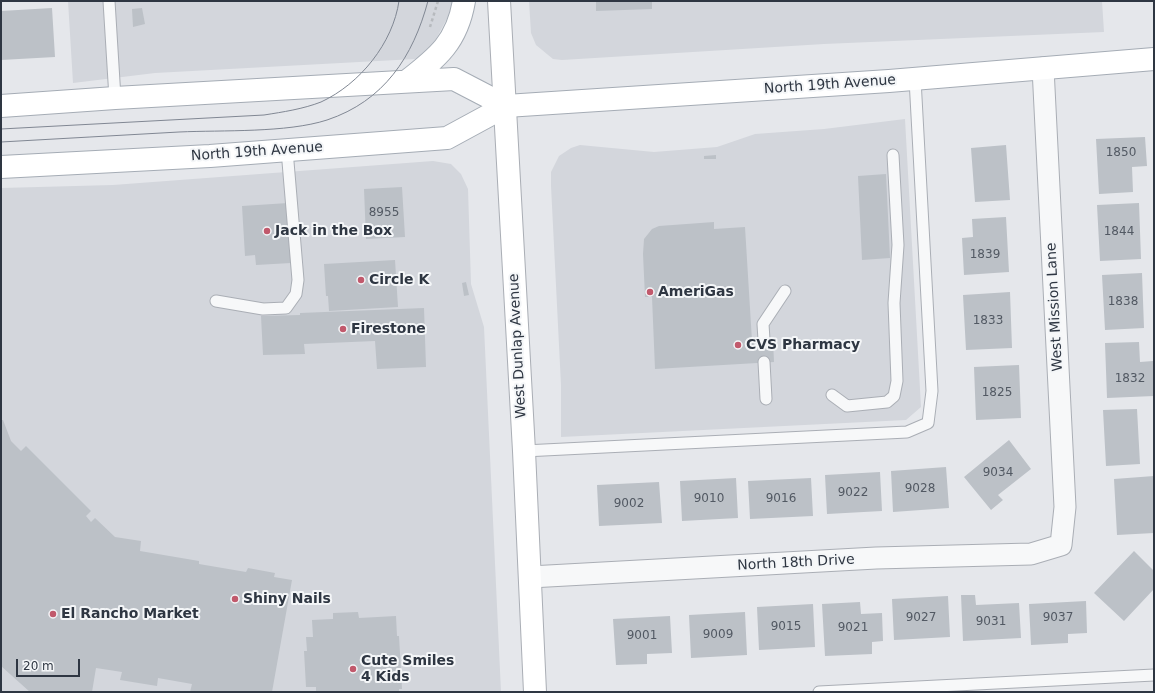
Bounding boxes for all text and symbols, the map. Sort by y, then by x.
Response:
street label: North 19th Avenue [763,72,897,98]
street label: North 19th Avenue [190,139,324,165]
house number: 1850 [1106,146,1136,160]
house number: 8955 [369,206,399,220]
place label: Jack in the Box [275,223,392,239]
house number: 1844 [1104,225,1134,239]
marker: Jack in the Box [262,226,272,236]
street label: West Mission Lane [1043,242,1067,372]
house number: 1839 [970,248,1000,262]
place label: Circle K [369,272,429,288]
street label: West Dunlap Avenue [506,273,530,419]
marker: Circle K [356,275,366,285]
place label: AmeriGas [658,284,734,300]
marker: AmeriGas [645,287,655,297]
house number: 1838 [1108,295,1138,309]
house number: 1833 [973,314,1003,328]
place label: Firestone [351,321,426,337]
marker: Firestone [338,324,348,334]
place label: CVS Pharmacy [746,337,860,353]
marker: CVS Pharmacy [733,340,743,350]
house number: 1832 [1115,372,1145,386]
house number: 1825 [982,386,1012,400]
house number: 9034 [983,466,1013,480]
house number: 9028 [905,482,935,496]
house number: 9022 [838,486,868,500]
house number: 9010 [694,492,724,506]
house number: 9016 [766,492,796,506]
house number: 9002 [614,497,644,511]
street label: North 18th Drive [737,552,855,574]
place label: Shiny Nails [243,591,331,607]
marker: Shiny Nails [230,594,240,604]
place label: El Rancho Market [61,606,199,622]
marker: El Rancho Market [48,609,58,619]
house number: 9027 [906,611,936,625]
house number: 9037 [1043,611,1073,625]
house number: 9031 [976,615,1006,629]
house number: 9015 [771,620,801,634]
house number: 9021 [838,621,868,635]
house number: 9009 [703,628,733,642]
house number: 9001 [627,629,657,643]
scale bar [18,651,82,677]
place label: Cute Smiles 4 Kids [361,653,454,686]
text: 20 m [23,659,54,673]
marker: Cute Smiles 4 Kids [348,664,358,674]

